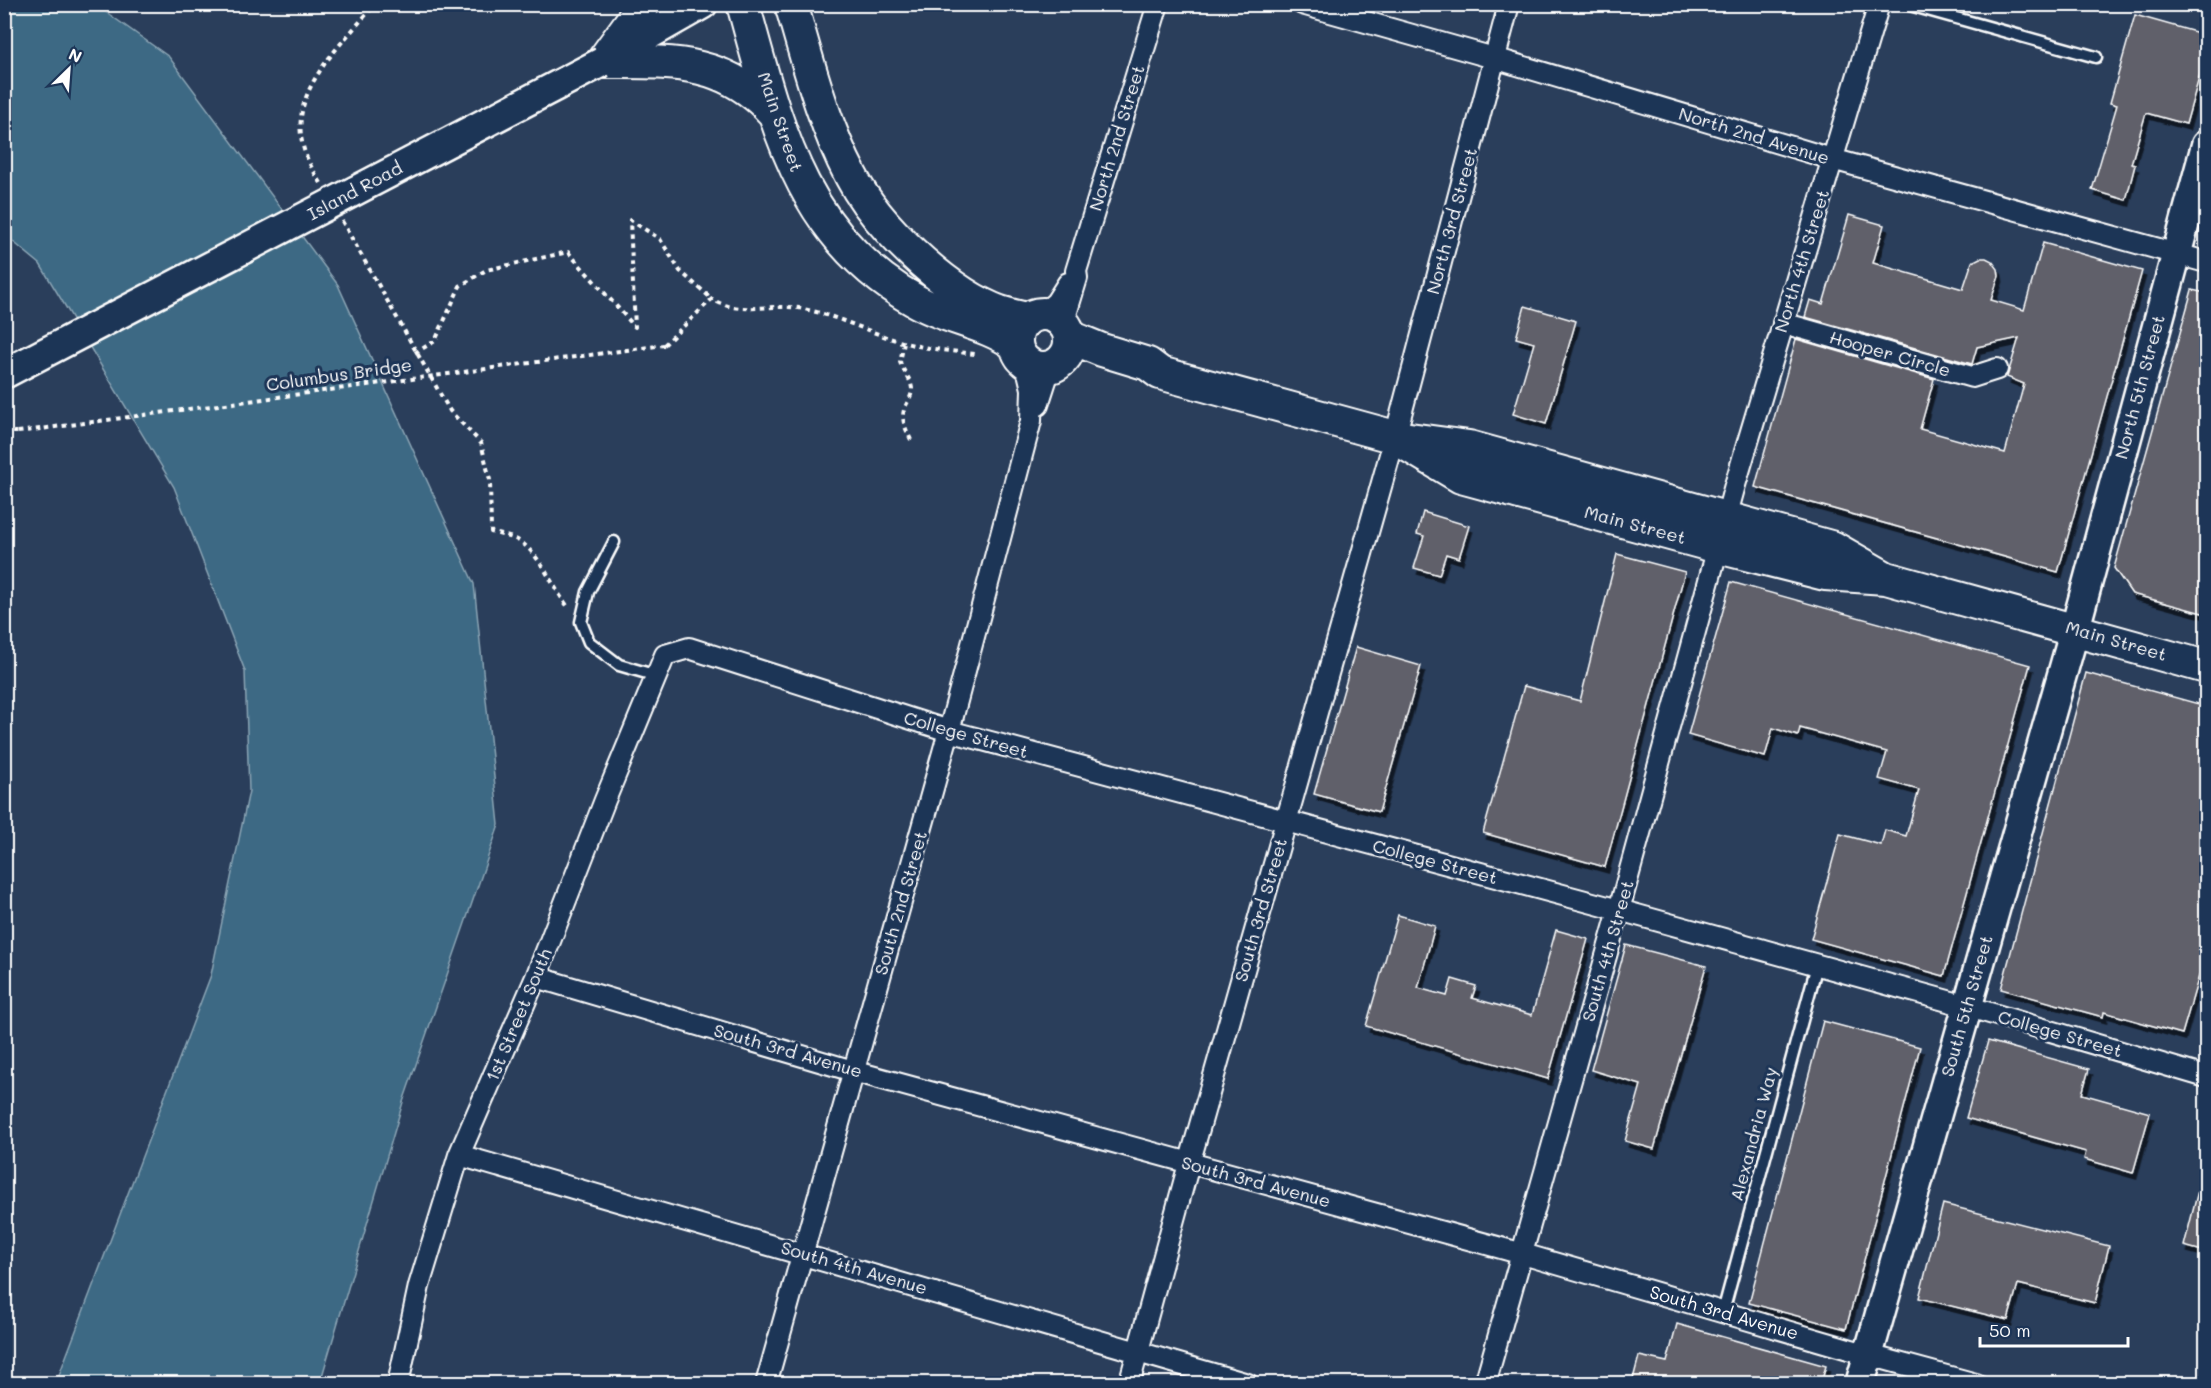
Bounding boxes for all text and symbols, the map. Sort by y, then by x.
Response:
north arrow [39,39,99,99]
text: N [66,43,85,67]
street label: North 2nd Street [1082,62,1150,214]
street label: Main Street [753,69,809,175]
street label: North 2nd Avenue [1676,101,1833,169]
street label: North 3rd Street [1420,145,1482,297]
street label: Island Road [303,155,406,225]
street label: North 4th Street [1768,186,1834,335]
street label: North 5th Street [2108,312,2170,462]
street label: Hooper Circle [1827,324,1954,382]
street label: Columbus Bridge [265,352,413,396]
street label: Main Street [1582,499,1689,549]
street label: Main Street [2063,614,2170,666]
street label: College Street [901,705,1031,763]
street label: South 2nd Street [868,828,932,978]
street label: College Street [1370,833,1500,889]
street label: South 3rd Street [1228,835,1292,984]
street label: South 4th Street [1575,877,1639,1024]
street label: South 5th Street [1934,932,1998,1079]
street label: 1st Street South [479,944,557,1085]
street label: College Street [1995,1004,2125,1062]
street label: South 3rd Avenue [711,1017,865,1083]
street label: Alexandria Way [1724,1064,1782,1203]
street label: South 3rd Avenue [1179,1150,1334,1212]
street label: South 4th Avenue [778,1235,930,1299]
street label: South 3rd Avenue [1647,1279,1801,1345]
scale bar [1980,1310,2128,1348]
text: 50 m [1989,1318,2031,1342]

